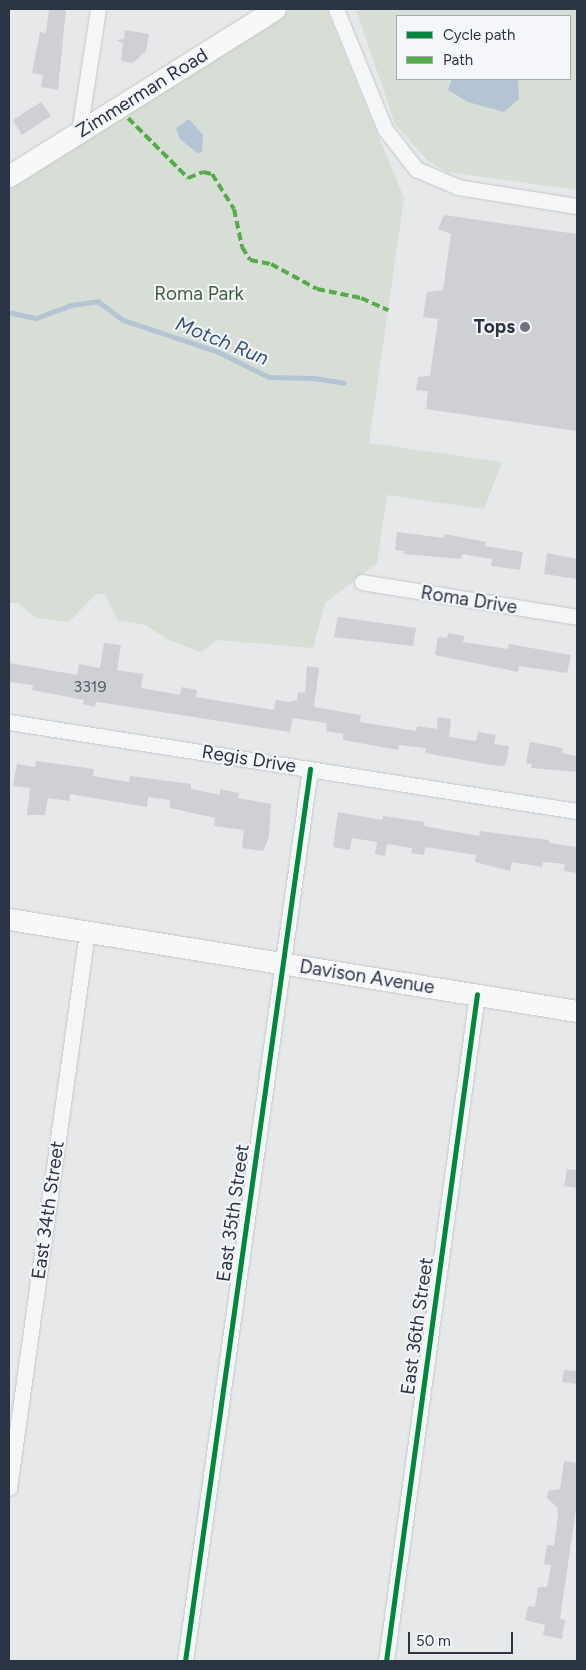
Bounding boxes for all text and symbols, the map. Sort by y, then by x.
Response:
legend [396,15,571,80]
text: Cycle path [443,26,515,44]
street label: Zimmerman Road [72,43,212,143]
text: Path [443,51,473,69]
park label: Roma Park [154,283,244,305]
water label: Motch Run [172,312,272,370]
place label: Tops [474,316,515,338]
marker: Tops [519,321,531,333]
street label: Roma Drive [419,581,519,619]
house number: 3319 [73,677,107,697]
street label: Regis Drive [200,740,298,778]
street label: Davison Avenue [298,955,436,999]
street label: East 34th Street [27,1139,69,1281]
street label: East 35th Street [212,1143,254,1283]
street label: East 36th Street [396,1256,438,1396]
scale bar [411,1622,516,1654]
text: 50 m [416,1632,451,1650]

